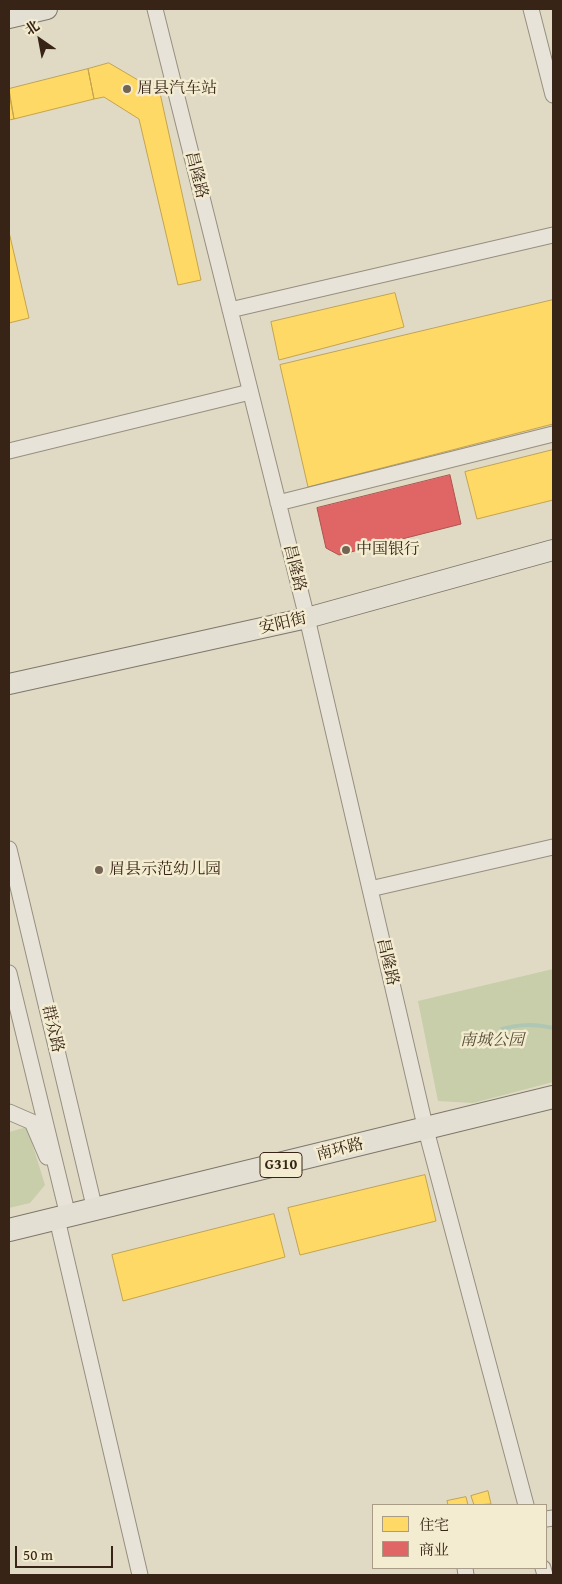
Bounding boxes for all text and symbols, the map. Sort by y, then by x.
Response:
north arrow [15,15,65,65]
text: 北 [21,15,43,40]
place label: 眉县汽车站 [137,79,217,99]
marker: 眉县汽车站 [121,83,133,95]
street label: 昌隆路 [181,149,211,201]
place label: 中国银行 [356,540,420,560]
street label: 昌隆路 [279,542,309,594]
marker: 中国银行 [340,544,352,556]
street label: 安阳街 [257,609,309,639]
place label: 眉县示范幼儿园 [109,860,221,880]
marker: 眉县示范幼儿园 [93,864,105,876]
street label: 昌隆路 [372,936,402,988]
street label: 群众路 [37,1003,67,1055]
park label: 南城公园 [460,1031,524,1051]
street label: 南环路 [314,1135,366,1165]
road number: G310 [260,1152,302,1178]
legend [372,1504,547,1569]
text: 住宅 [419,1514,449,1535]
scale bar [18,1536,115,1568]
text: 商业 [419,1539,449,1560]
text: 50 m [23,1544,53,1565]

